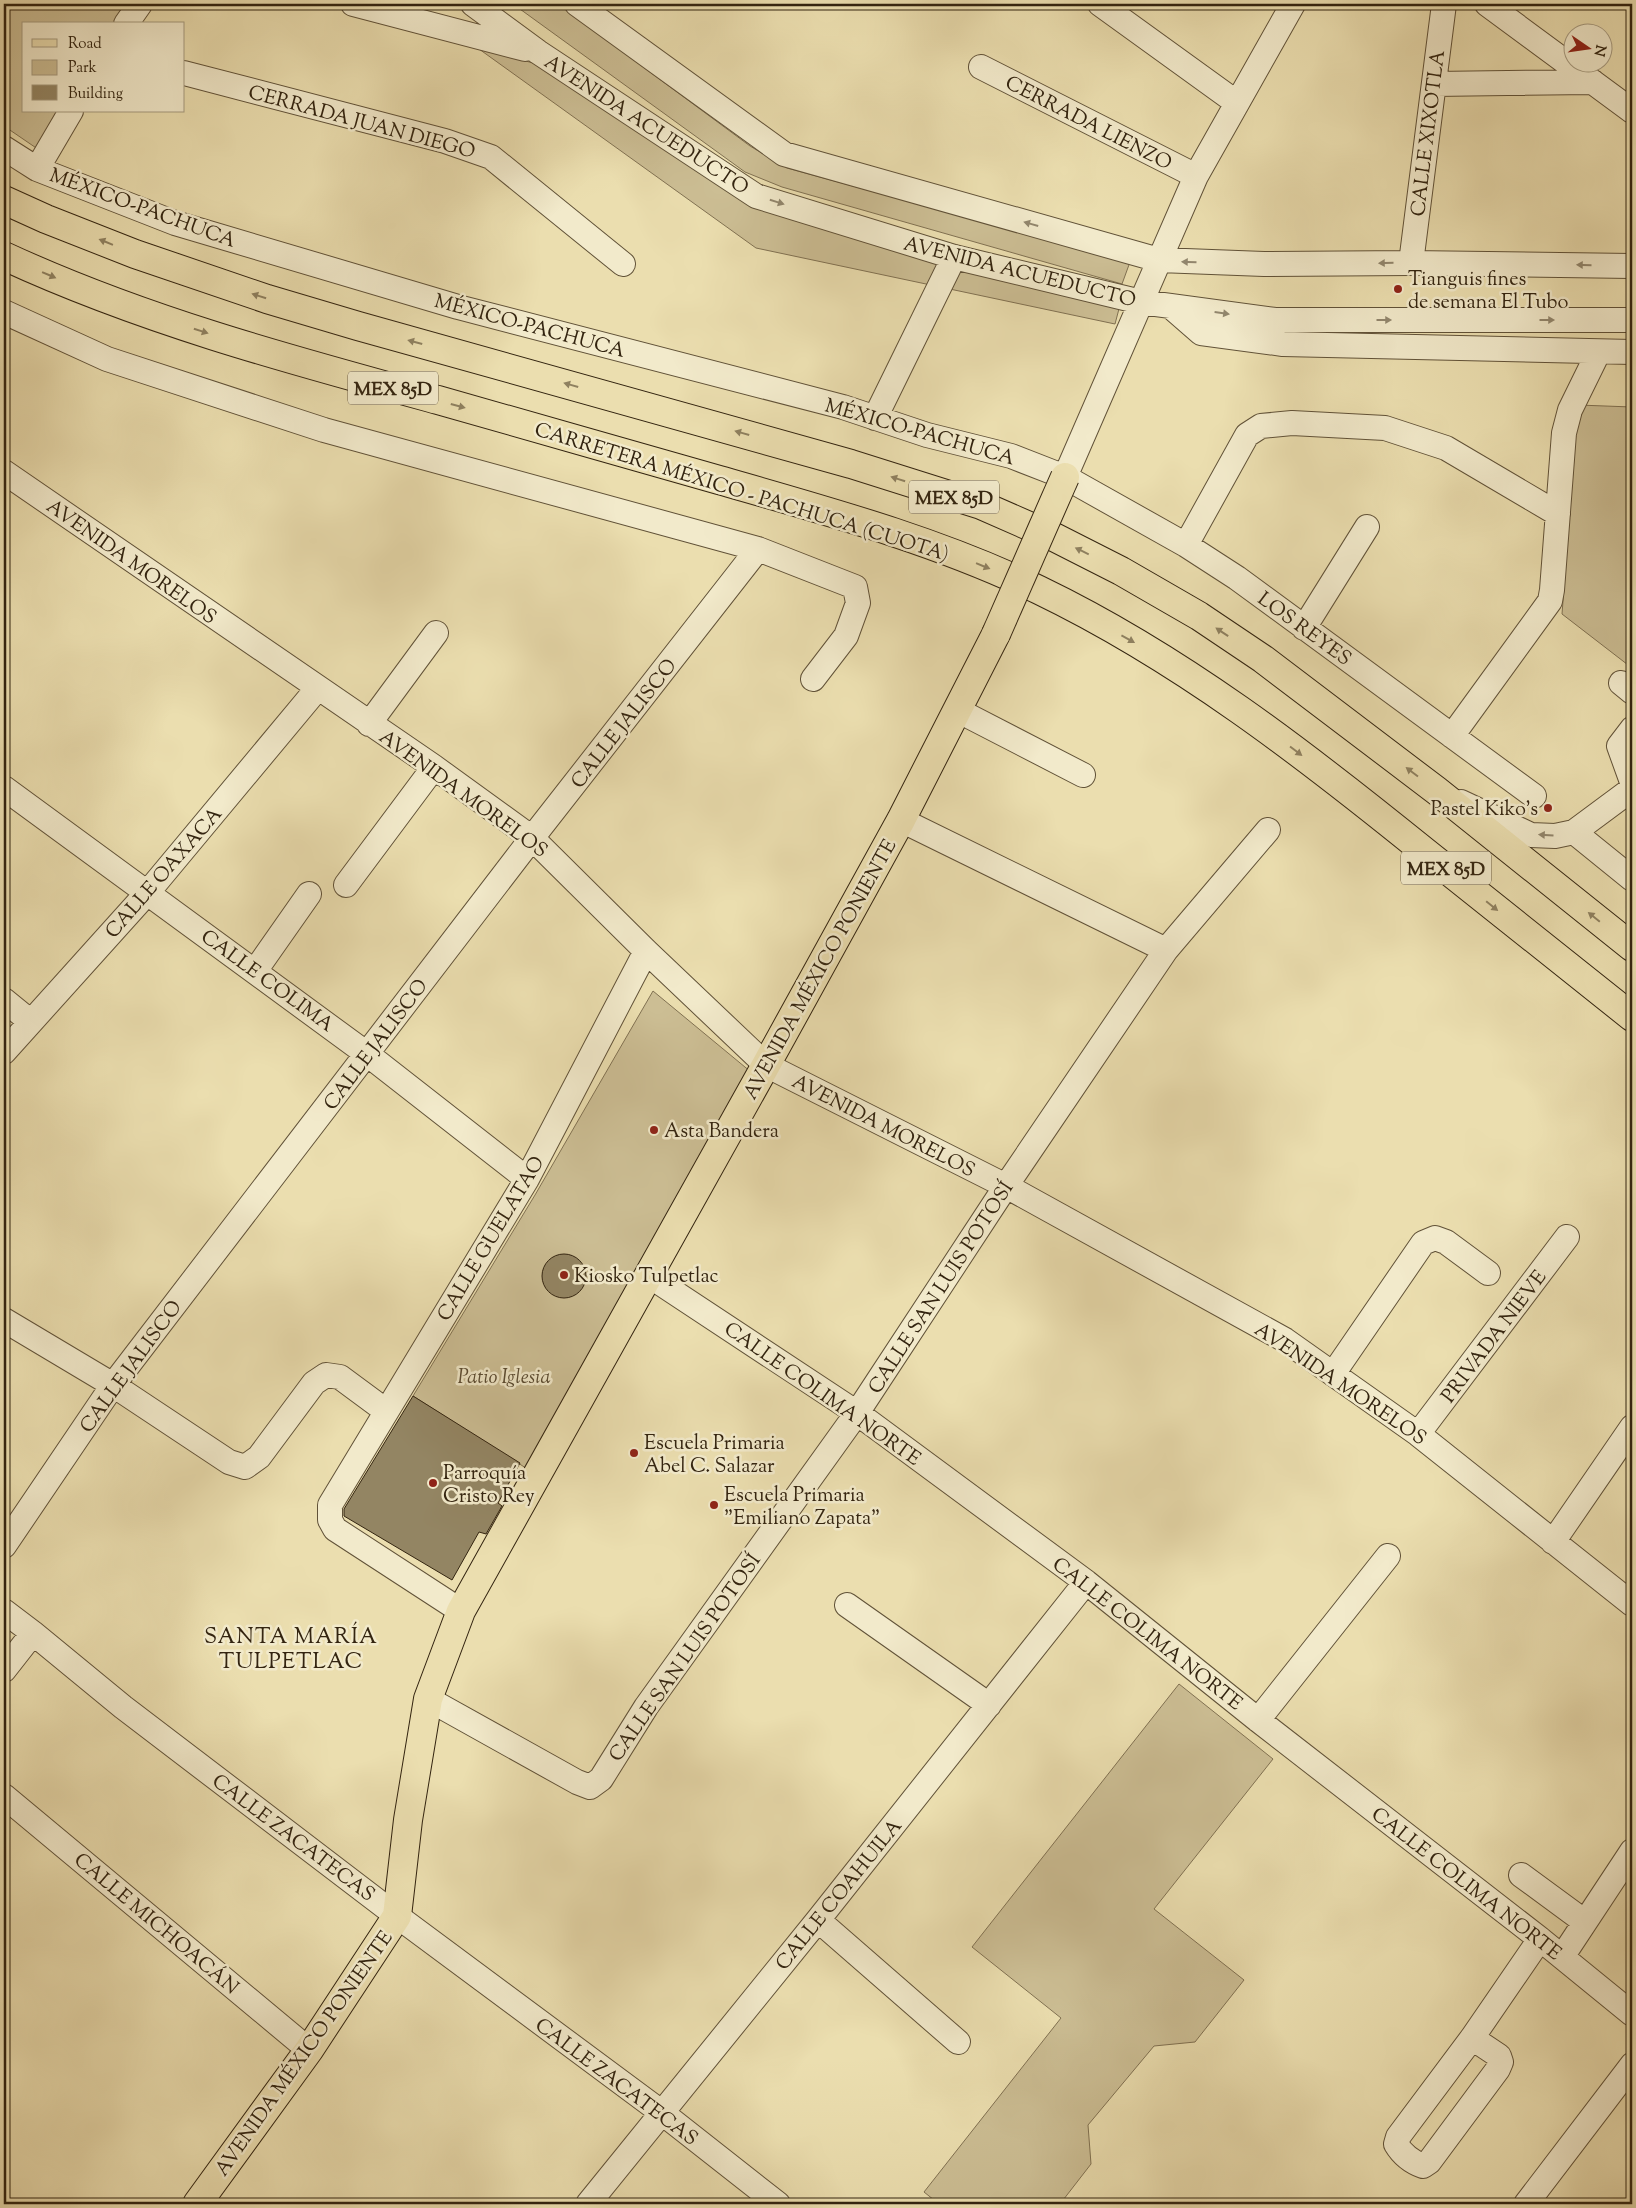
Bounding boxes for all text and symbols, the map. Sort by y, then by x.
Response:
legend [22,22,185,112]
north arrow [1564,22,1614,72]
text: Road [68,34,102,55]
text: N [1588,43,1610,58]
street label: CALLE XIXOTLA [1405,48,1454,218]
street label: AVENIDA ACUEDUCTO [538,49,754,203]
text: Park [68,58,97,79]
street label: CERRADA LIENZO [1000,70,1176,179]
street label: CERRADA JUAN DIEGO [245,79,478,168]
text: Building [68,84,123,105]
street label: MÉXICO-PACHUCA [45,161,240,257]
one-way arrow [769,199,784,207]
one-way arrow [1024,220,1039,228]
street label: AVENIDA ACUEDUCTO [900,230,1139,316]
one-way arrow [98,238,113,245]
one-way arrow [1180,257,1196,265]
one-way arrow [1378,259,1394,267]
one-way arrow [1575,261,1591,269]
place label: Tianguis fines de semana El Tubo [1408,266,1568,318]
one-way arrow [41,272,56,280]
marker: Tianguis fines de semana El Tubo [1392,283,1404,295]
street label: MÉXICO-PACHUCA [431,287,628,367]
one-way arrow [251,292,266,300]
one-way arrow [1215,309,1231,317]
one-way arrow [1377,316,1393,324]
one-way arrow [1539,316,1555,324]
one-way arrow [194,328,209,336]
one-way arrow [407,337,422,345]
road number: MEX 85D [348,372,438,404]
one-way arrow [564,381,579,389]
street label: MÉXICO-PACHUCA [821,391,1018,474]
one-way arrow [451,402,466,410]
street label: CARRETERA MÉXICO - PACHUCA (CUOTA) [531,415,952,570]
one-way arrow [735,429,750,437]
one-way arrow [891,475,906,482]
road number: MEX 85D [909,481,999,514]
street label: AVENIDA MORELOS [39,493,222,633]
one-way arrow [1075,547,1089,555]
one-way arrow [976,563,990,571]
street label: LOS REYES [1251,586,1357,674]
one-way arrow [1216,627,1229,637]
one-way arrow [1121,635,1136,643]
street label: CALLE JALISCO [565,653,685,796]
street label: AVENIDA MORELOS [372,724,553,866]
one-way arrow [1289,746,1303,756]
one-way arrow [1405,767,1419,777]
place label: Pastel Kiko's [1430,796,1538,825]
street label: CALLE OAXACA [99,801,230,946]
marker: Pastel Kiko's [1542,802,1554,814]
one-way arrow [1538,831,1554,839]
street label: AVENIDA MÉXICO PONIENTE [736,834,905,1106]
road number: MEX 85D [1401,851,1491,884]
one-way arrow [1485,900,1498,911]
one-way arrow [1588,911,1601,922]
street label: CALLE COLIMA [194,924,339,1040]
street label: CALLE JALISCO [318,974,436,1117]
street label: AVENIDA MORELOS [786,1068,980,1186]
place label: Asta Bandera [664,1118,779,1147]
marker: Asta Bandera [648,1124,660,1136]
street label: CALLE GUELATAO [431,1151,553,1327]
street label: CALLE SAN LUIS POTOSÍ [861,1175,1022,1400]
place label: Kiosko Tulpetlac [574,1263,719,1292]
street label: PRIVADA NIEVE [1435,1265,1555,1410]
marker: Kiosko Tulpetlac [558,1269,570,1281]
street label: CALLE JALISCO [74,1295,190,1440]
street label: CALLE COLIMA NORTE [717,1316,926,1474]
street label: AVENIDA MORELOS [1248,1317,1432,1454]
park label: Patio Iglesia [457,1364,551,1393]
place label: Escuela Primaria Abel C. Salazar [644,1430,785,1482]
marker: Escuela Primaria Abel C. Salazar [628,1447,640,1459]
place label: Parroquía Cristo Rey [443,1460,535,1512]
marker: Parroquía Cristo Rey [427,1477,439,1489]
place label: Escuela Primaria "Emiliano Zapata" [724,1482,880,1534]
marker: Escuela Primaria "Emiliano Zapata" [708,1499,720,1511]
street label: CALLE SAN LUIS POTOSÍ [602,1548,769,1768]
street label: CALLE COLIMA NORTE [1045,1551,1248,1719]
district label: SANTA MARÍA TULPETLAC [204,1621,378,1679]
street label: CALLE ZACATECAS [205,1768,380,1910]
street label: CALLE COLIMA NORTE [1364,1801,1567,1969]
street label: CALLE COAHUILA [770,1814,910,1978]
street label: CALLE MICHOACÁN [67,1846,245,2003]
street label: AVENIDA MÉXICO PONIENTE [208,1925,401,2183]
street label: CALLE ZACATECAS [528,2012,703,2154]

